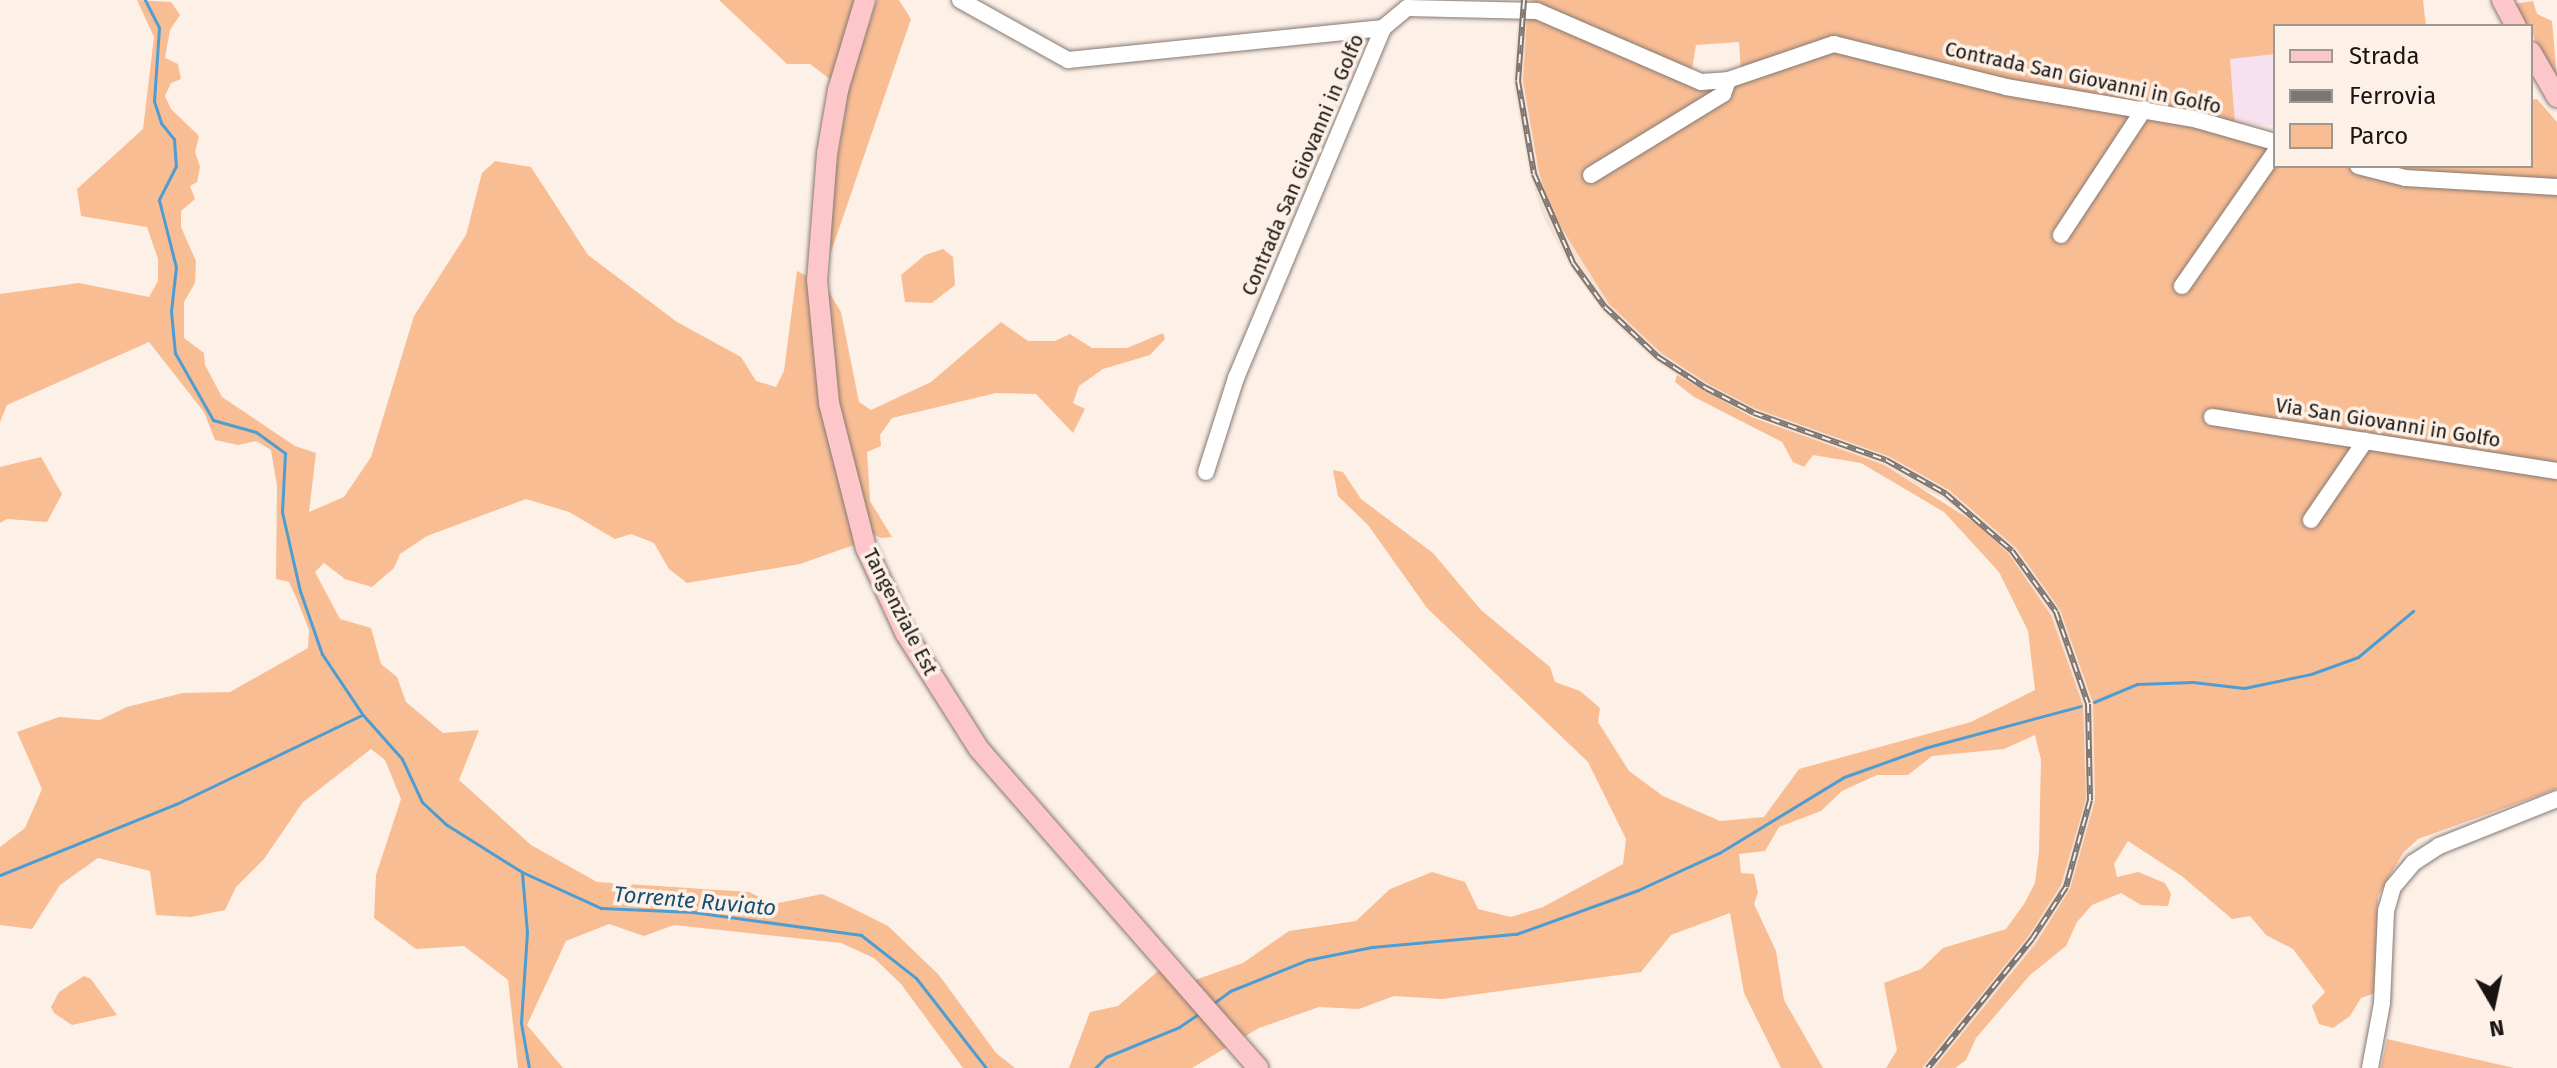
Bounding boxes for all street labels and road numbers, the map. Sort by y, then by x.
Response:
street label: Contrada San Giovanni in Golfo [1237,31,1369,299]
street label: Contrada San Giovanni in Golfo [1943,37,2223,119]
street label: Via San Giovanni in Golfo [2274,393,2502,453]
street label: Tangenziale Est [858,545,942,679]

